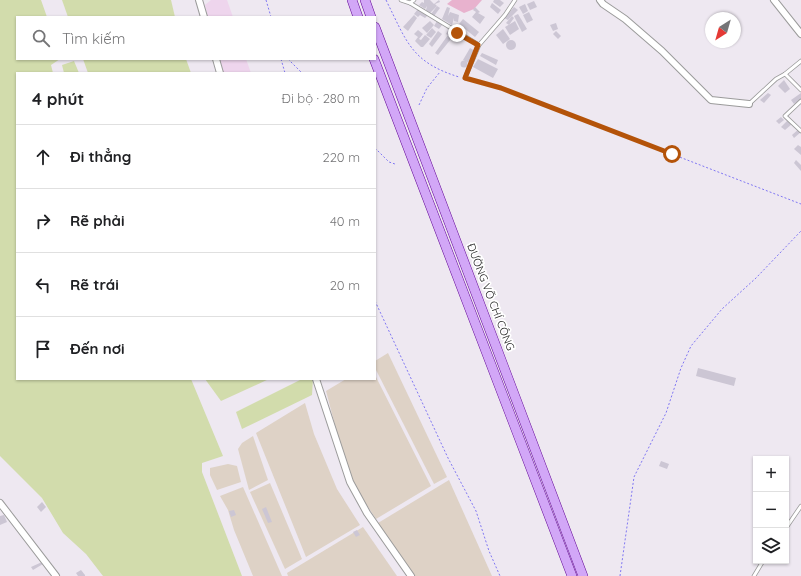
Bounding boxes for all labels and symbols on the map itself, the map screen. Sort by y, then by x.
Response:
north arrow [705,12,741,48]
route end [448,24,466,42]
route start [663,145,681,163]
street label: ĐƯỜNG VÕ CHÍ CÔNG [464,241,518,353]

